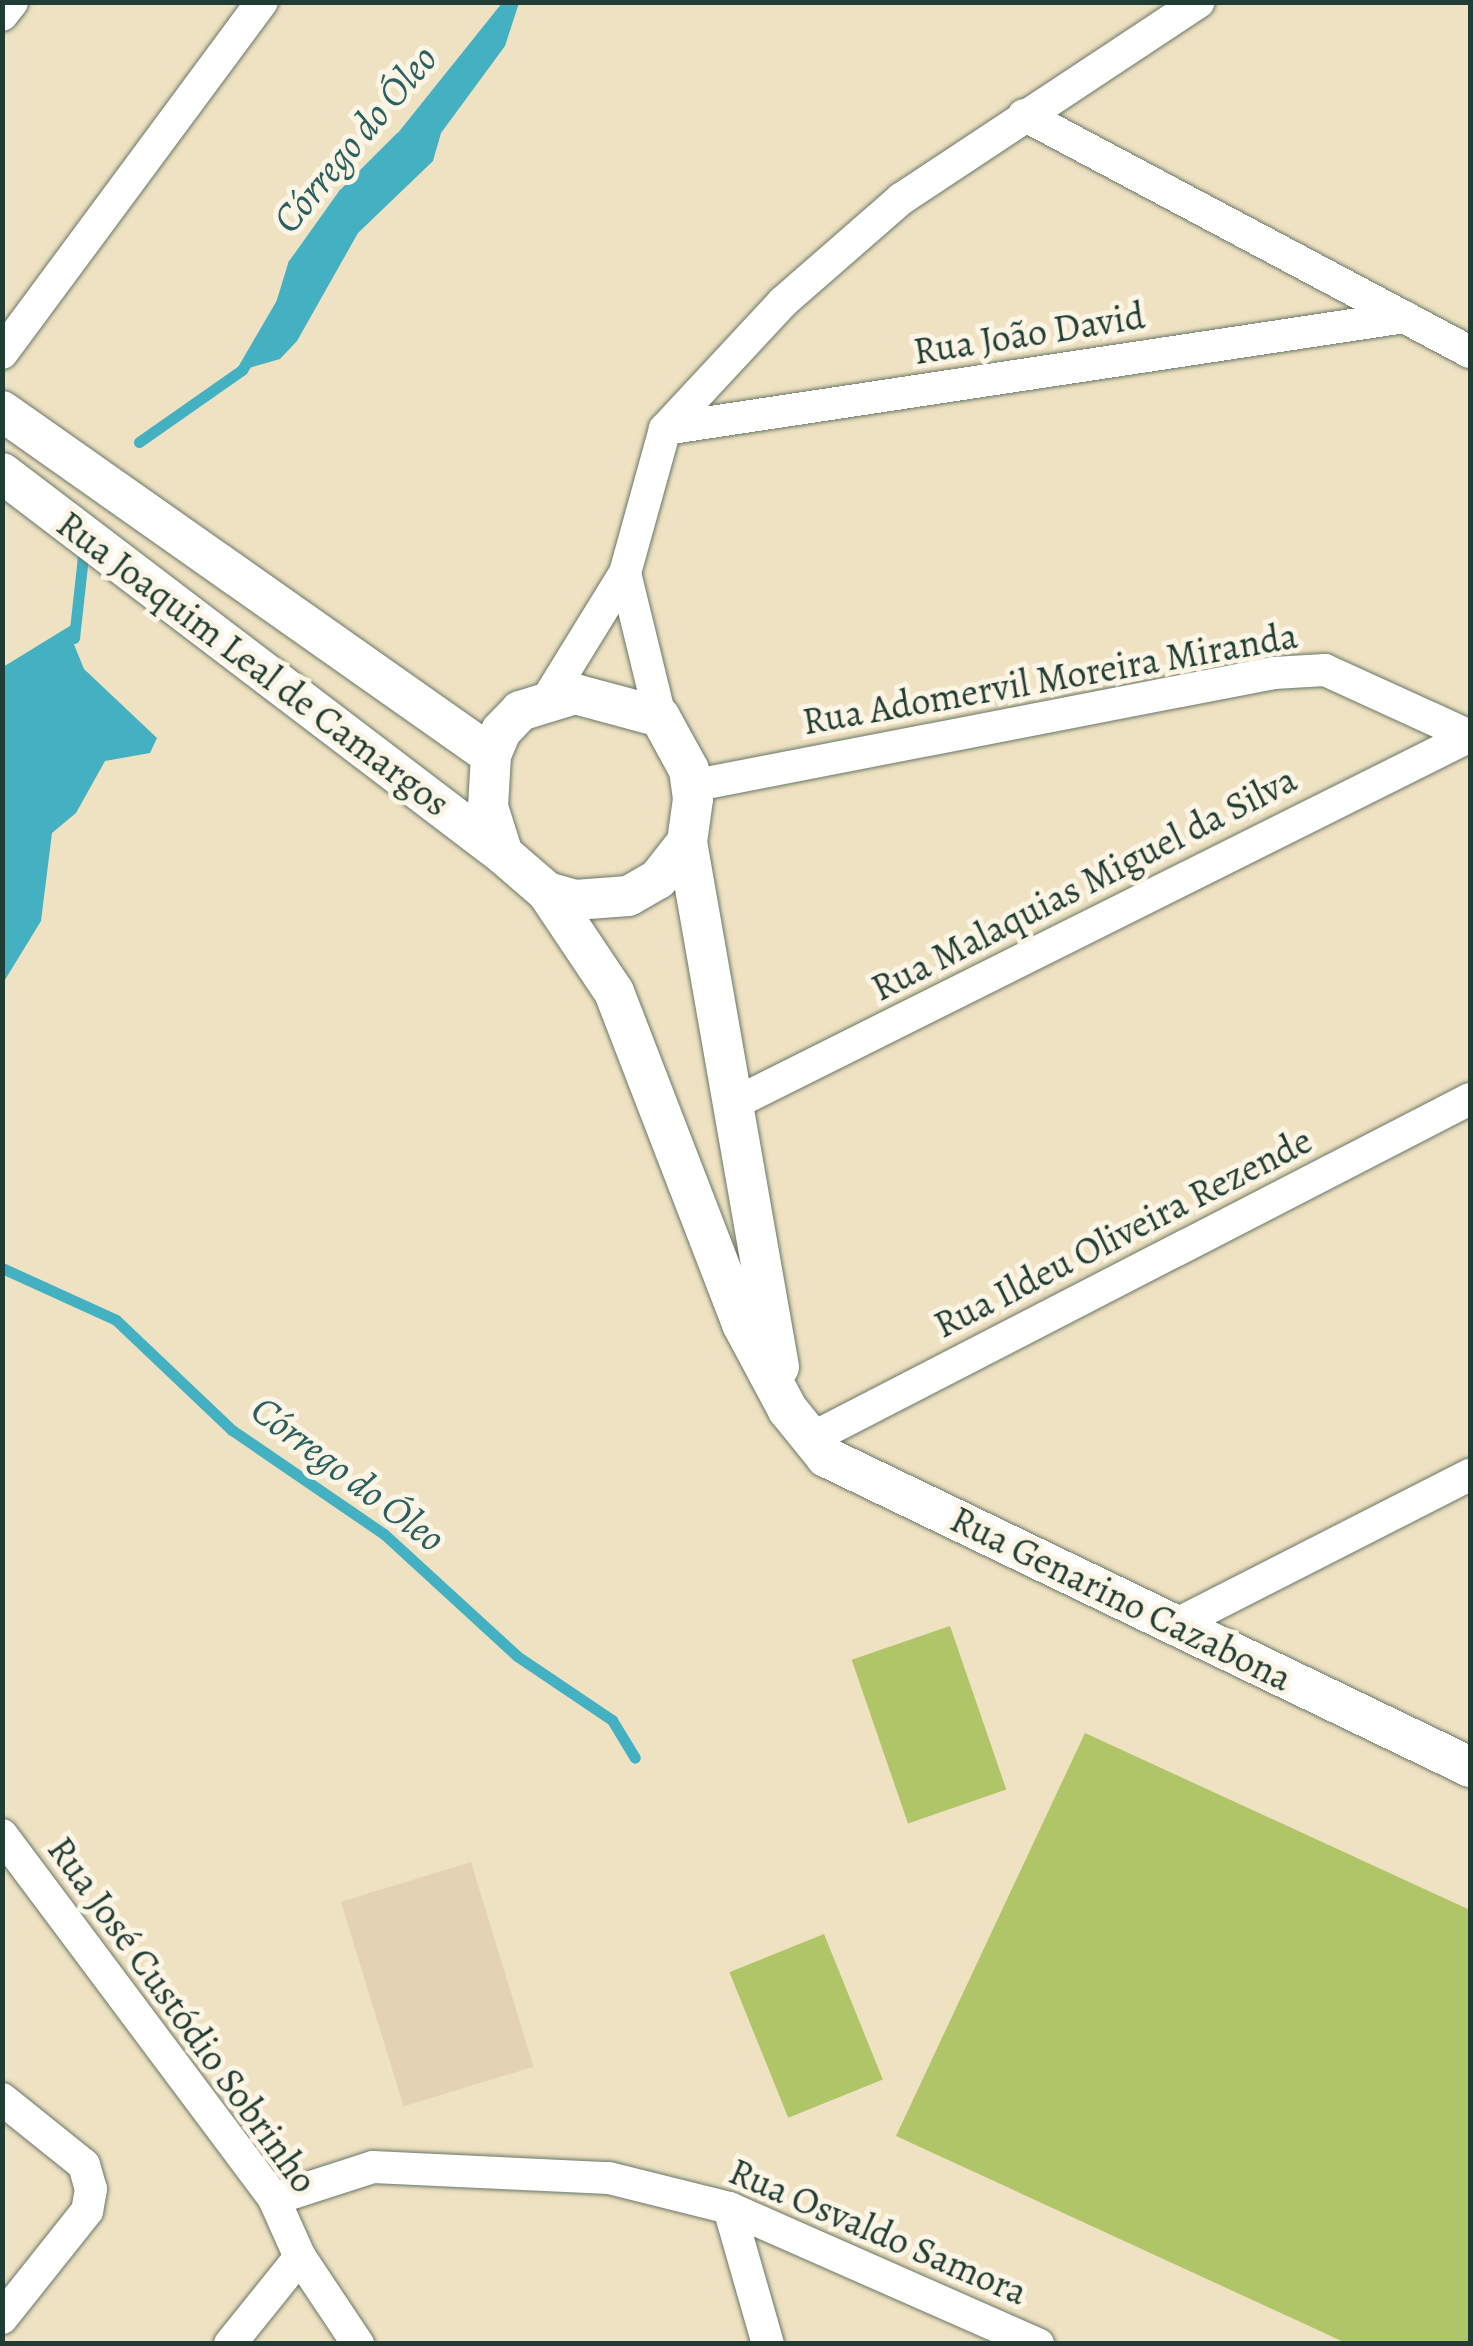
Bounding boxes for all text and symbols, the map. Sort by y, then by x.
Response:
water label: Córrego do Óleo [263,35,447,243]
street label: Rua João David [910,293,1148,375]
street label: Rua Joaquim Leal de Camargos [48,501,458,827]
street label: Rua Adomervil Moreira Miranda [799,613,1301,745]
street label: Rua Malaquias Miguel da Silva [864,757,1304,1011]
street label: Rua Ildeu Oliveira Rezende [926,1118,1320,1348]
water label: Córrego do Óleo [242,1386,454,1562]
street label: Rua Genarino Cazabona [943,1497,1299,1701]
street label: Rua José Custódio Sobrinho [37,1828,327,2202]
street label: Rua Osvaldo Samora [722,2149,1034,2315]

